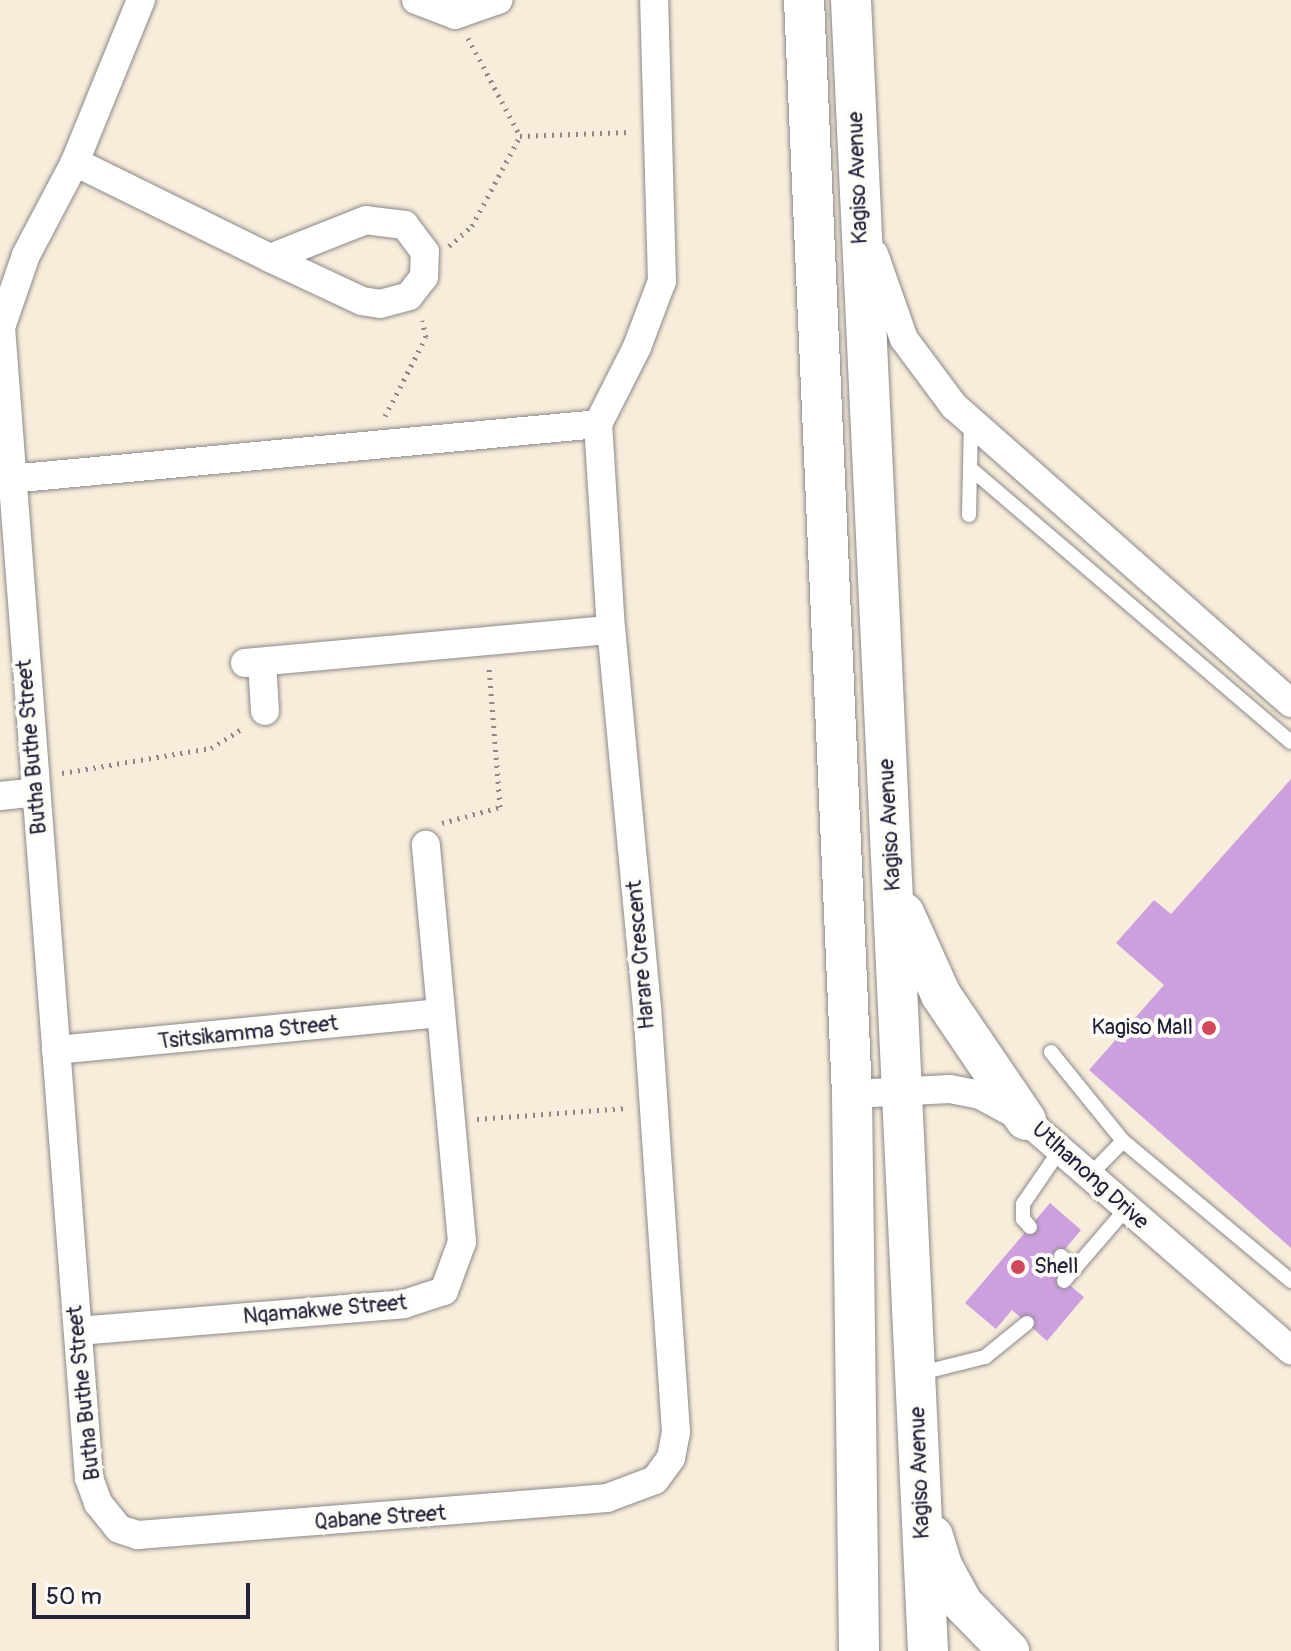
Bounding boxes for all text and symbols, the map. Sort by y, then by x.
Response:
street label: Kagiso Avenue [842,111,874,245]
street label: Butha Buthe Street [11,658,53,836]
street label: Kagiso Avenue [873,758,907,892]
street label: Harare Crescent [621,879,661,1031]
street label: Tsitsikamma Street [157,1010,339,1056]
place label: Kagiso Mall [1092,1015,1193,1041]
marker: Kagiso Mall [1200,1019,1218,1037]
street label: Utlhanong Drive [1026,1117,1154,1235]
place label: Shell [1034,1254,1078,1280]
marker: Shell [1009,1258,1027,1276]
street label: Nqamakwe Street [242,1290,408,1330]
street label: Butha Buthe Street [62,1304,106,1482]
street label: Kagiso Avenue [904,1406,936,1540]
street label: Qabane Street [313,1500,447,1536]
scale bar [36,1567,254,1617]
text: 50 m [46,1582,102,1611]

